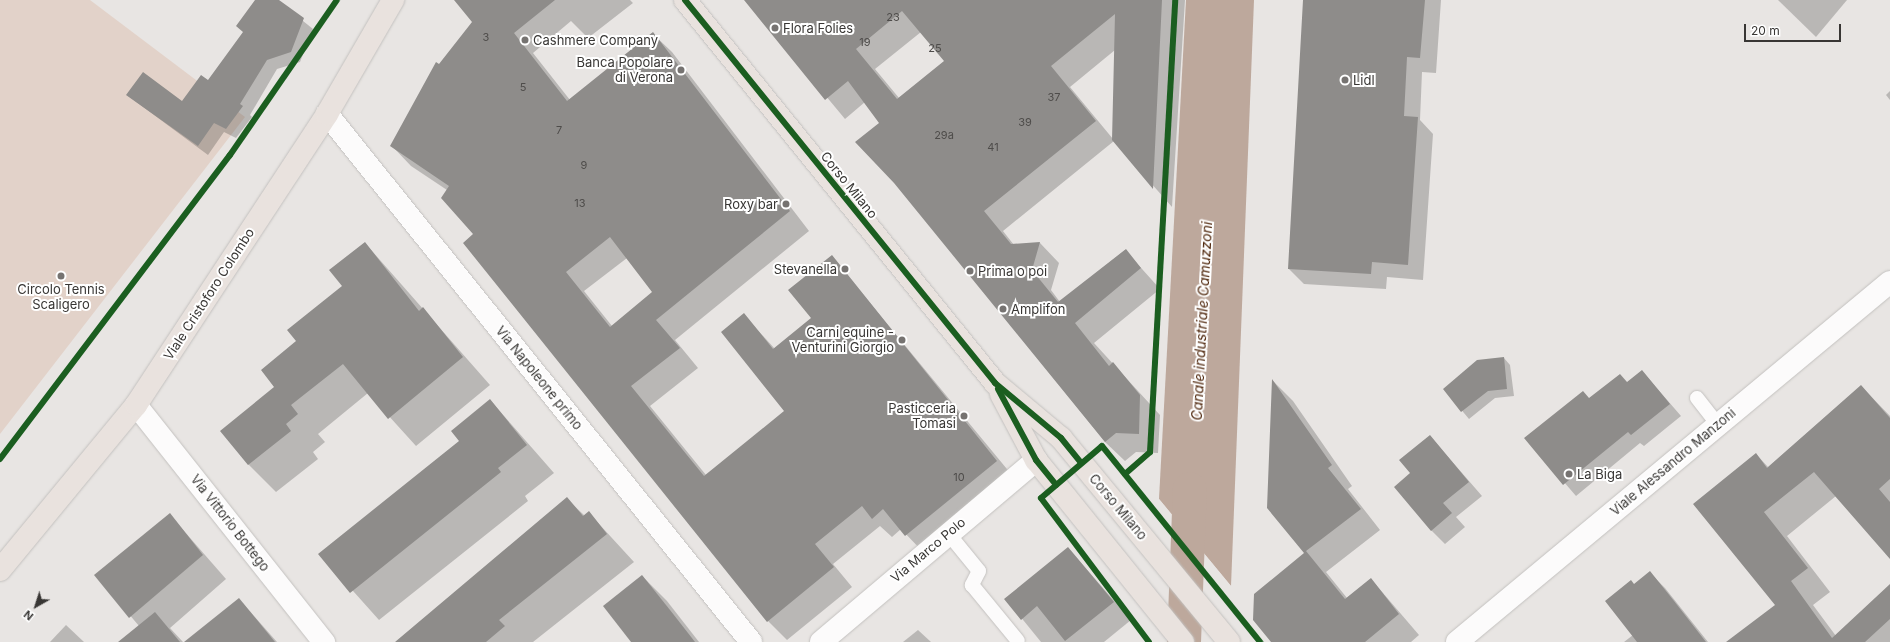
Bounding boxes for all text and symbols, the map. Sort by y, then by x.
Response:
house number: 23 [886,10,900,24]
scale bar [1746,16,1843,42]
place label: Flora Folies [783,20,853,36]
marker: Flora Folies [770,23,780,33]
text: 20 m [1751,23,1780,38]
house number: 3 [483,30,489,44]
place label: Cashmere Company [533,32,658,48]
marker: Cashmere Company [520,35,530,45]
house number: 19 [859,35,871,49]
house number: 25 [928,41,942,55]
place label: Banca Popolare di Verona [577,55,673,86]
marker: Banca Popolare di Verona [676,65,686,75]
place label: Lidl [1353,72,1375,88]
marker: Lidl [1340,75,1350,85]
house number: 5 [520,80,526,94]
house number: 37 [1047,90,1061,104]
house number: 39 [1018,115,1032,129]
house number: 7 [556,123,562,137]
house number: 29a [934,128,954,142]
house number: 41 [987,140,999,154]
street label: Corso Milano [817,148,881,222]
house number: 9 [581,158,587,172]
house number: 13 [574,196,586,210]
place label: Roxy bar [724,196,778,212]
marker: Roxy bar [781,199,791,209]
water label: Canale industriale Camuzzoni [1188,221,1216,421]
street label: Viale Cristoforo Colombo [161,225,257,363]
place label: Stevanella [774,261,837,277]
place label: Prima o poi [978,263,1047,279]
marker: Stevanella [840,264,850,274]
marker: Prima o poi [965,266,975,276]
marker: Circolo Tennis Scaligero [56,271,66,281]
place label: Circolo Tennis Scaligero [17,282,105,313]
place label: Amplifon [1011,301,1066,317]
marker: Amplifon [998,304,1008,314]
street label: Via Napoleone primo [492,323,586,433]
place label: Carni equine - Venturini Giorgio [792,325,894,356]
marker: Carni equine - Venturini Giorgio [897,335,907,345]
place label: Pasticceria Tomasi [888,401,956,432]
street label: Viale Alessandro Manzoni [1607,405,1739,519]
marker: Pasticceria Tomasi [959,411,969,421]
place label: La Biga [1577,466,1622,482]
marker: La Biga [1564,469,1574,479]
house number: 10 [953,470,965,484]
street label: Corso Milano [1086,471,1150,543]
street label: Via Vittorio Bottego [187,472,273,574]
street label: Via Marco Polo [888,514,968,586]
north arrow [16,586,56,626]
text: N [21,607,36,623]

